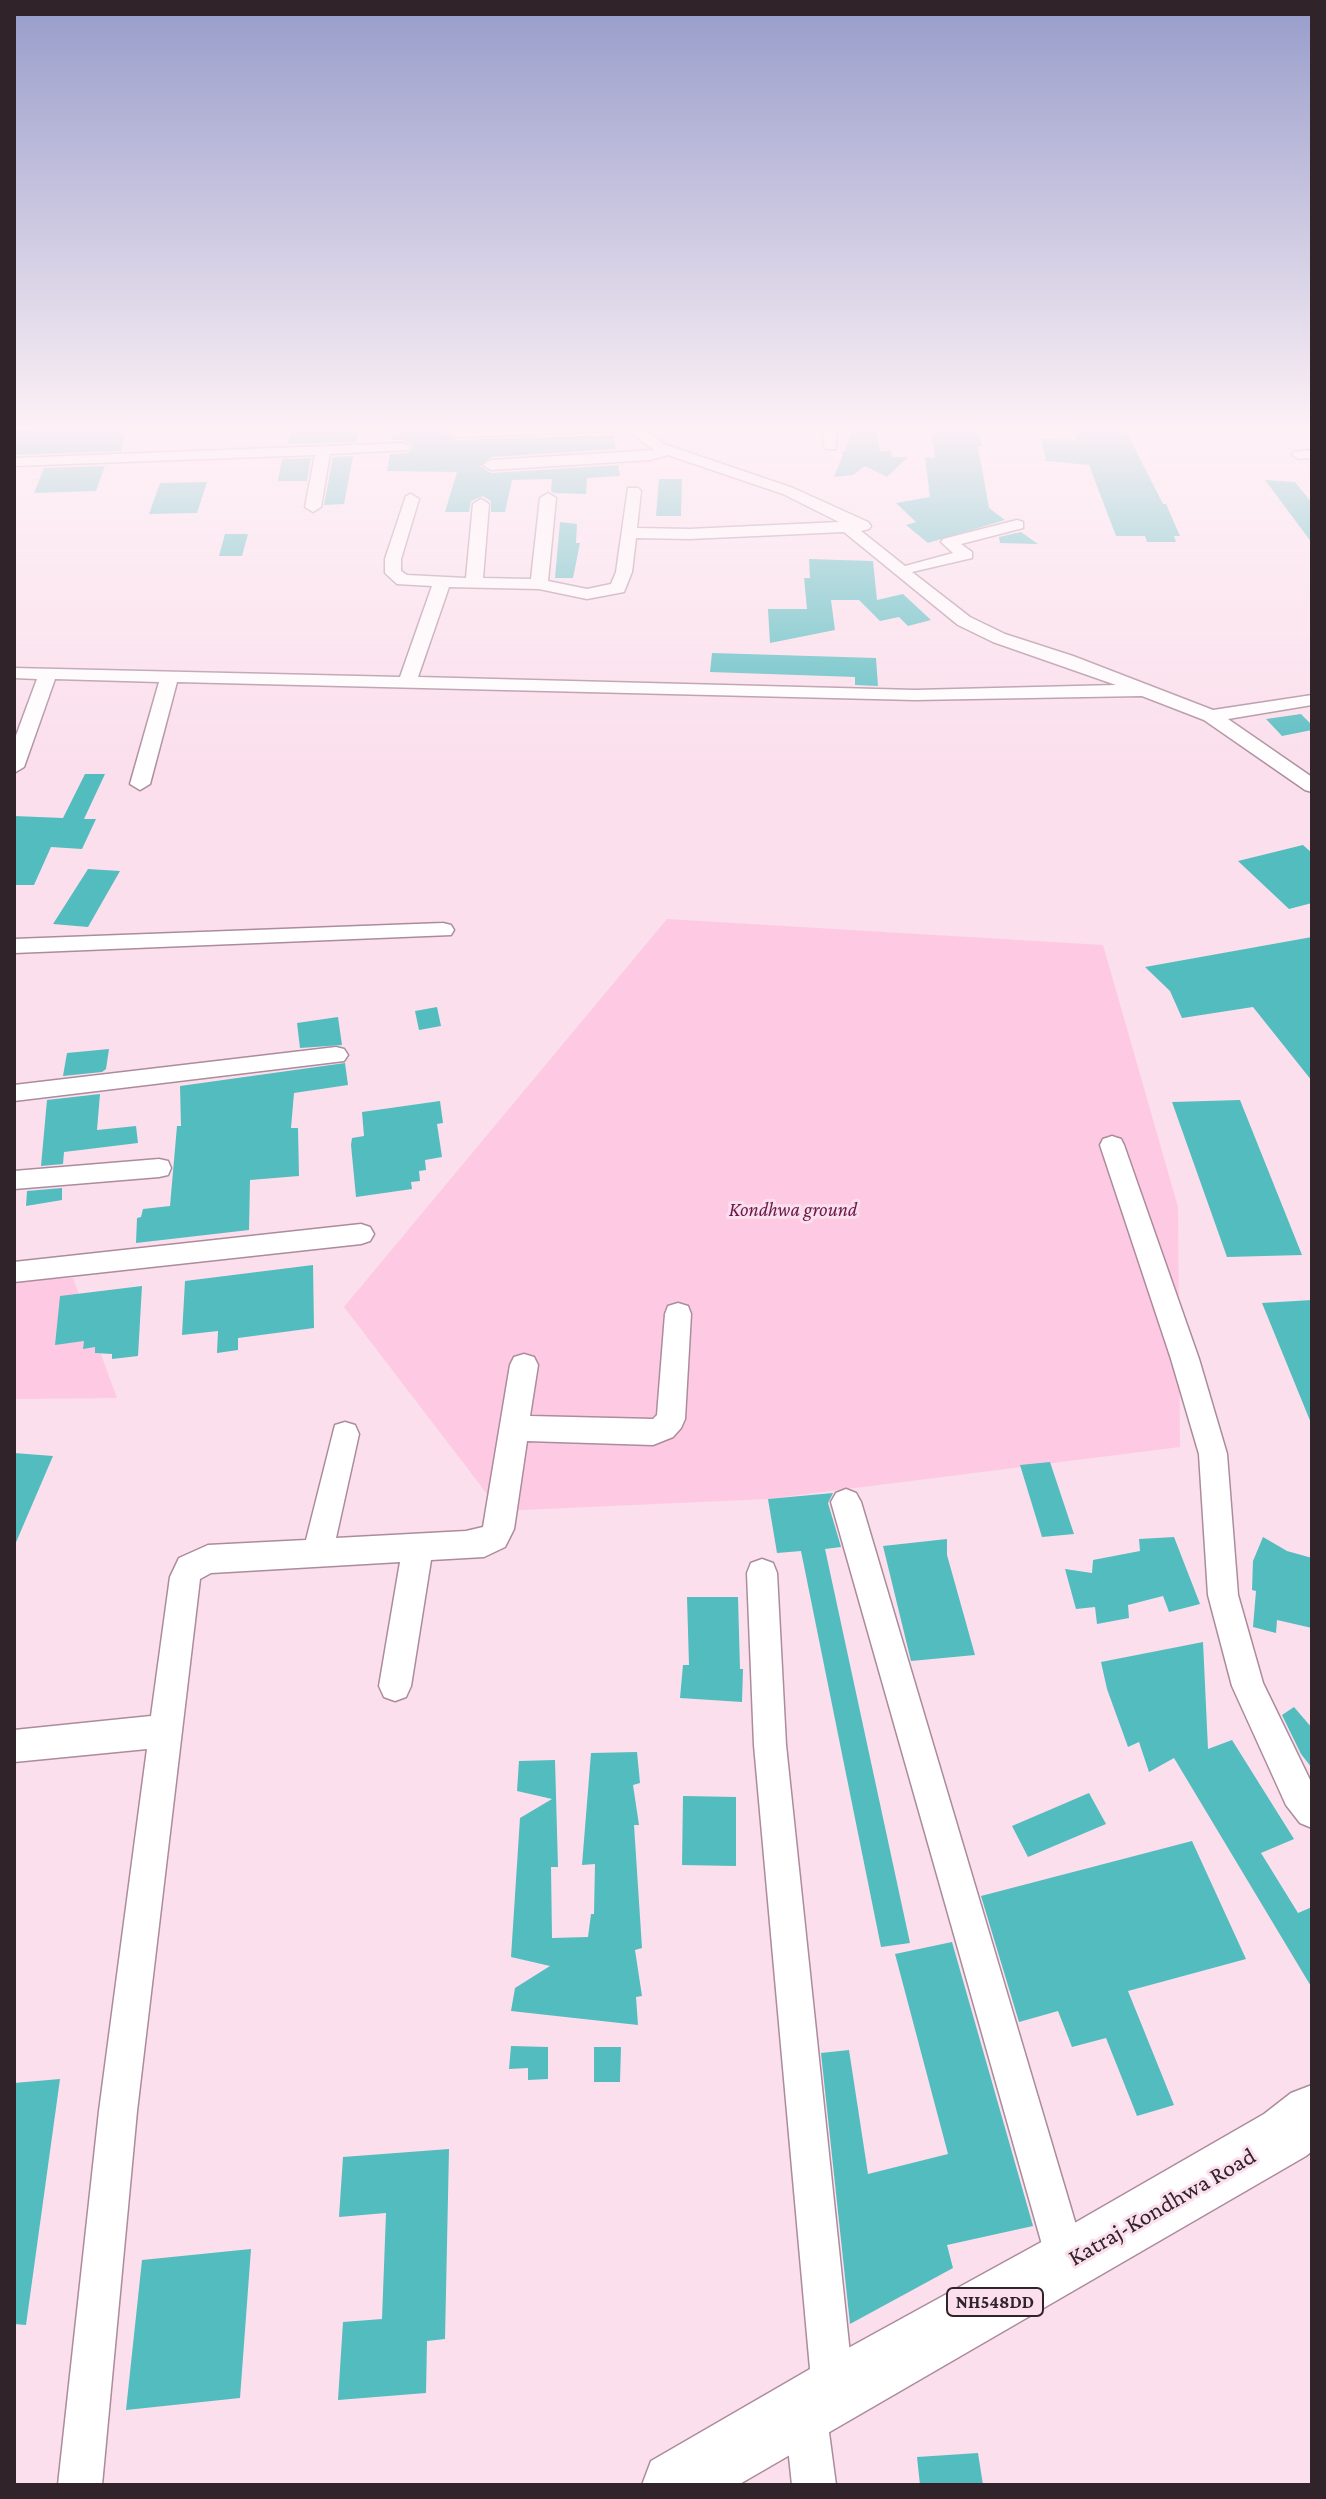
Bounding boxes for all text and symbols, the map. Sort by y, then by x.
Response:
park label: Kondhwa ground [729,1198,857,1222]
street label: Katraj-Kondhwa Road [1063,2142,1261,2272]
road number: NH548DD [947,2288,1043,2316]

